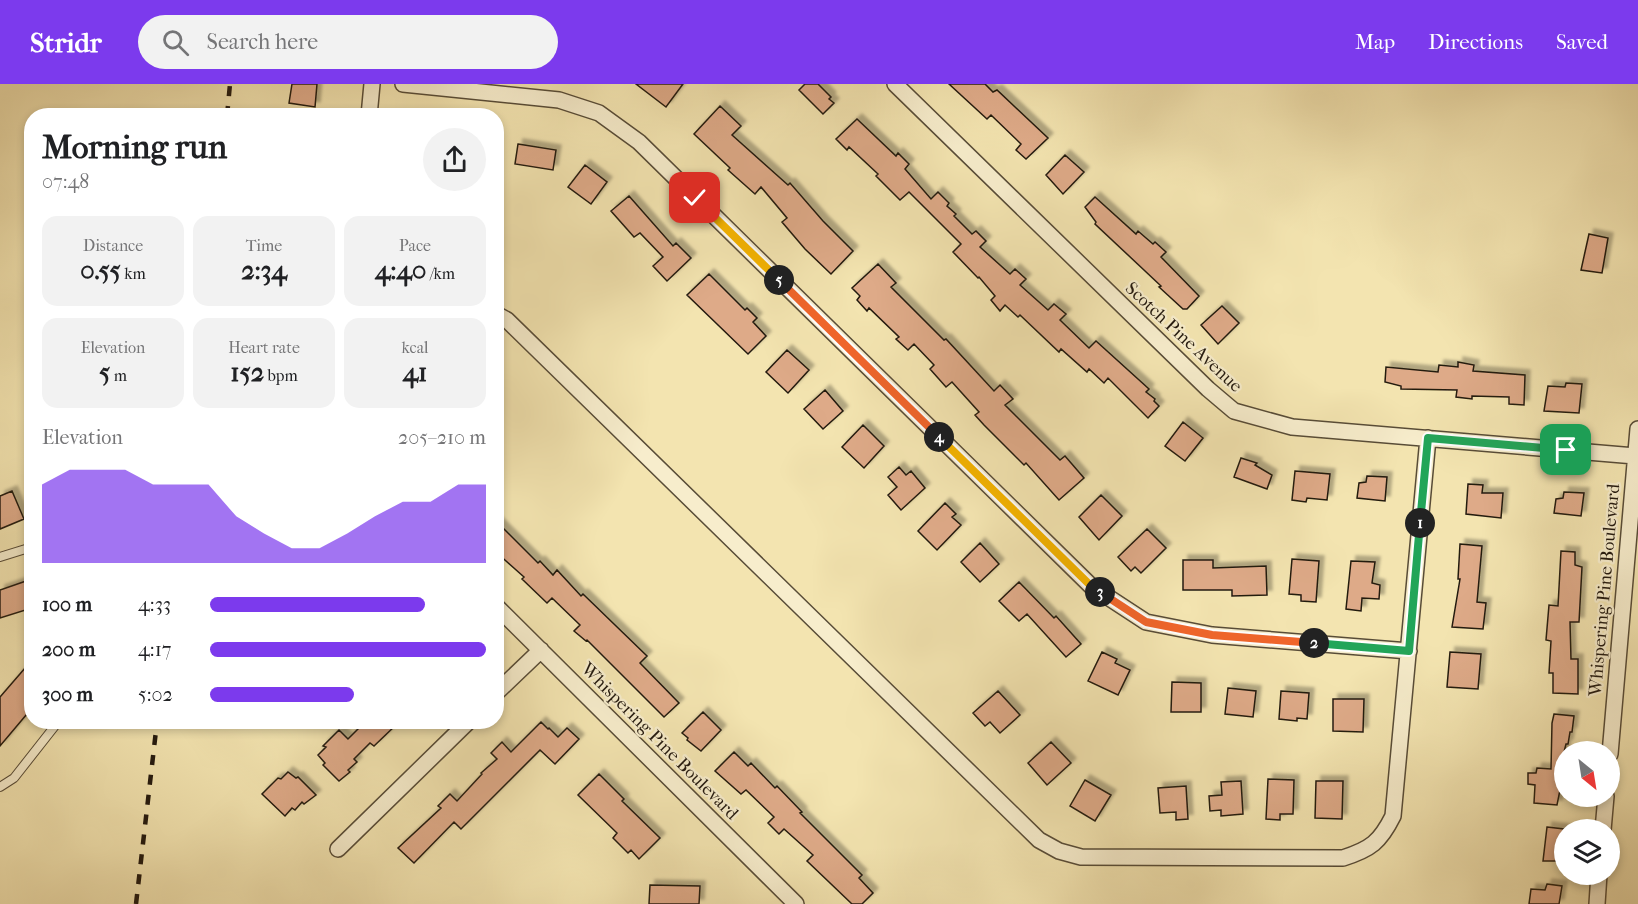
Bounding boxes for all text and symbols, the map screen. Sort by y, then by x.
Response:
search box [138,15,558,69]
text: Stridr [30,26,102,59]
icon: search [159,26,192,59]
text: Search here [207,29,318,55]
text: Map [1355,30,1395,54]
text: Directions [1428,30,1523,54]
text: Saved [1556,30,1608,54]
text: Morning run [42,128,227,167]
button: share [423,128,486,191]
text: 07:48 [42,170,89,193]
pin [669,172,720,223]
icon: check [678,181,711,214]
text: Distance [83,236,143,255]
text: Time [246,236,282,255]
text: Pace [399,236,431,255]
text: 0.55 [80,255,121,286]
text: 2:34 [241,255,287,286]
text: 4:40 [375,255,426,286]
text: km [121,264,146,283]
text: /km [426,264,455,283]
pin: 5 [764,265,794,295]
text: 5 [776,270,782,289]
street label: Scotch Pine Avenue [1121,278,1246,397]
text: Elevation [81,338,145,357]
text: Heart rate [228,338,300,357]
text: kcal [402,338,428,357]
text: 5 [99,357,110,388]
text: 152 [230,357,264,388]
text: 41 [403,357,427,388]
text: m [110,366,127,385]
text: bpm [264,366,298,385]
pin: 4 [924,422,954,452]
pin [1540,424,1591,475]
text: Elevation [42,426,123,449]
text: 205–210 m [398,426,486,449]
text: 4 [934,427,944,446]
icon: arrive [1549,433,1582,466]
street label: Whispering Pine Boulevard [1585,483,1624,698]
pin: 1 [1405,508,1435,538]
text: 1 [1417,513,1423,532]
pin: 3 [1085,577,1115,607]
text: 3 [1097,582,1103,601]
text: 100 m [42,593,92,616]
text: 4:33 [138,593,171,616]
pin: 2 [1299,628,1329,658]
text: 2 [1310,633,1318,652]
text: 200 m [42,638,95,661]
text: 4:17 [138,638,171,661]
street label: Whispering Pine Boulevard [576,658,743,824]
text: 300 m [42,683,93,706]
text: 5:02 [138,683,173,706]
north arrow [1554,741,1620,807]
map controls [1554,741,1620,885]
button: layers [1554,819,1620,885]

